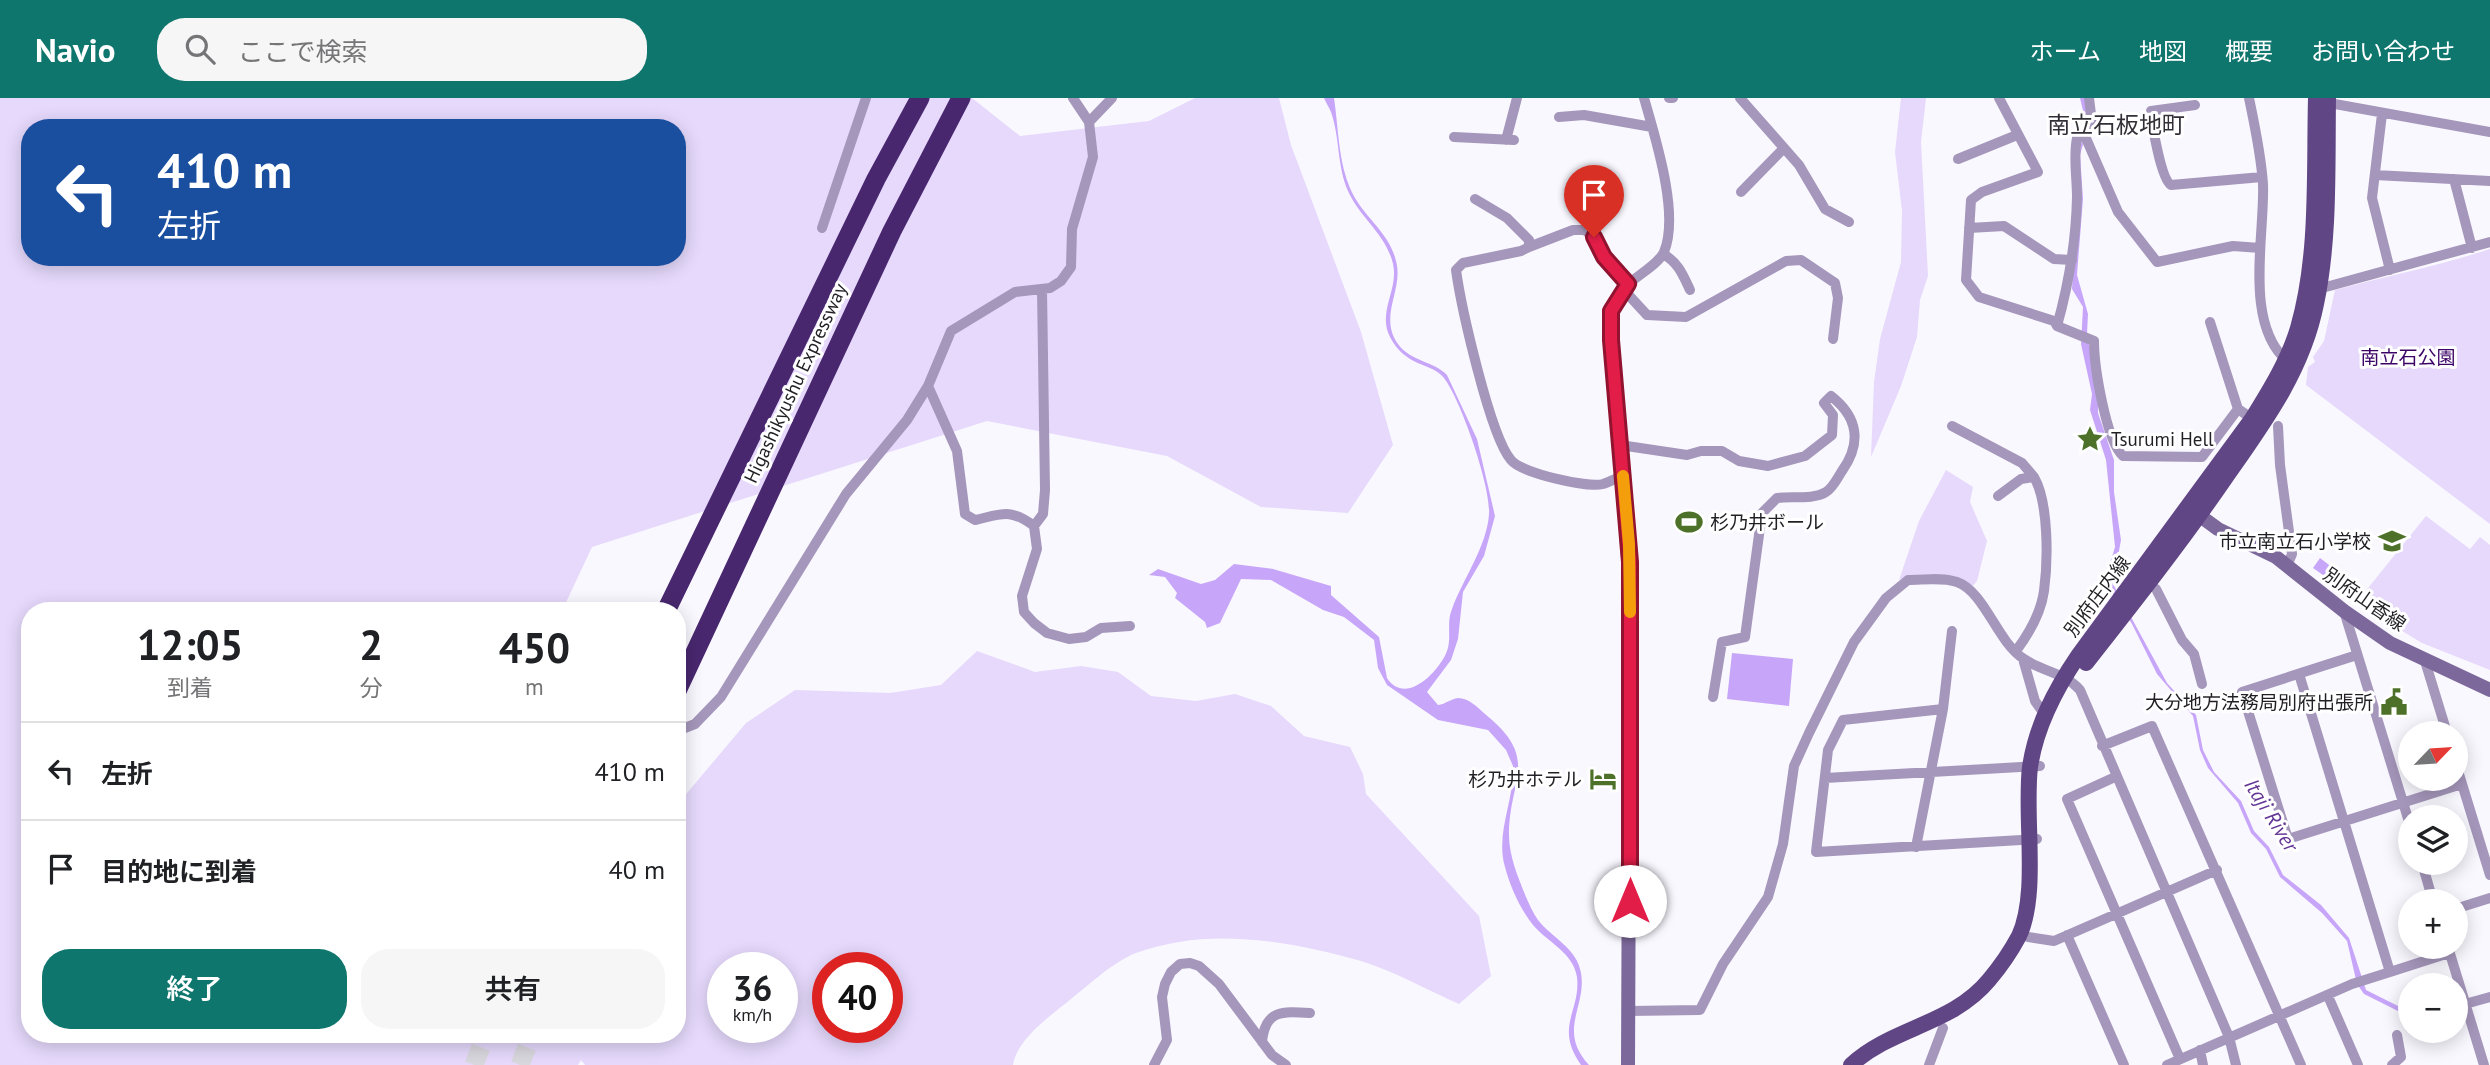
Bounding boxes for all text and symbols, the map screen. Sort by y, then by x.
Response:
search box [157,18,647,81]
text: Navio [35,28,115,71]
icon: search [181,30,219,68]
text: ここで検索 [237,35,367,68]
text: ホーム [2030,36,2101,67]
text: 地図 [2139,36,2187,67]
text: 概要 [2225,36,2273,67]
text: お問い合わせ [2311,36,2455,67]
district label: 南立石板地町 [2047,110,2185,139]
text: 410 m [157,138,292,202]
icon: left [42,147,133,238]
pin [1564,165,1624,237]
icon: arrive [1575,176,1613,214]
text: 左折 [157,204,221,246]
street label: Higashikyushu Expressway [738,279,852,487]
park label: 南立石公園 [2360,345,2456,369]
place icon: Tsurumi Hell [2075,424,2105,454]
place label: Tsurumi Hell [2111,427,2214,451]
sports icon: 杉乃井ボール [1674,507,1704,537]
place label: 杉乃井ボール [1710,510,1824,534]
school or university icon: 市立南立石小学校 [2377,526,2407,556]
place label: 市立南立石小学校 [2219,529,2371,553]
street label: 別府庄内線 [2059,551,2135,641]
street label: 別府山香線 [2319,562,2411,636]
text: 12:05 [137,617,243,672]
text: 2 [359,617,383,672]
text: 450 [499,620,570,675]
text: m [525,672,544,701]
text: 到着 [167,673,213,702]
text: 分 [360,673,383,702]
public building icon: 大分地方法務局別府出張所 [2379,687,2409,717]
place label: 大分地方法務局別府出張所 [2145,690,2373,714]
north arrow [2398,721,2468,791]
map controls [2398,721,2468,1043]
icon: left [42,752,80,790]
text: 410 m [594,755,665,788]
text: 左折 [101,757,153,790]
hotel icon: 杉乃井ホテル [1588,764,1618,794]
place label: 杉乃井ホテル [1468,767,1582,791]
water label: Itaji River [2238,773,2306,858]
button: layers [2398,805,2468,875]
icon: arrive [42,850,80,888]
text: 40 m [609,853,665,886]
text: 目的地に到着 [101,855,257,888]
position arrow [1593,864,1667,938]
button: + [2398,889,2468,959]
button: 終了 [42,949,347,1029]
button: 共有 [361,949,665,1029]
speed limit sign: 40 [812,952,903,1043]
text: 36 [733,965,772,1011]
button: − [2398,973,2468,1043]
text: km/h [733,1003,772,1026]

